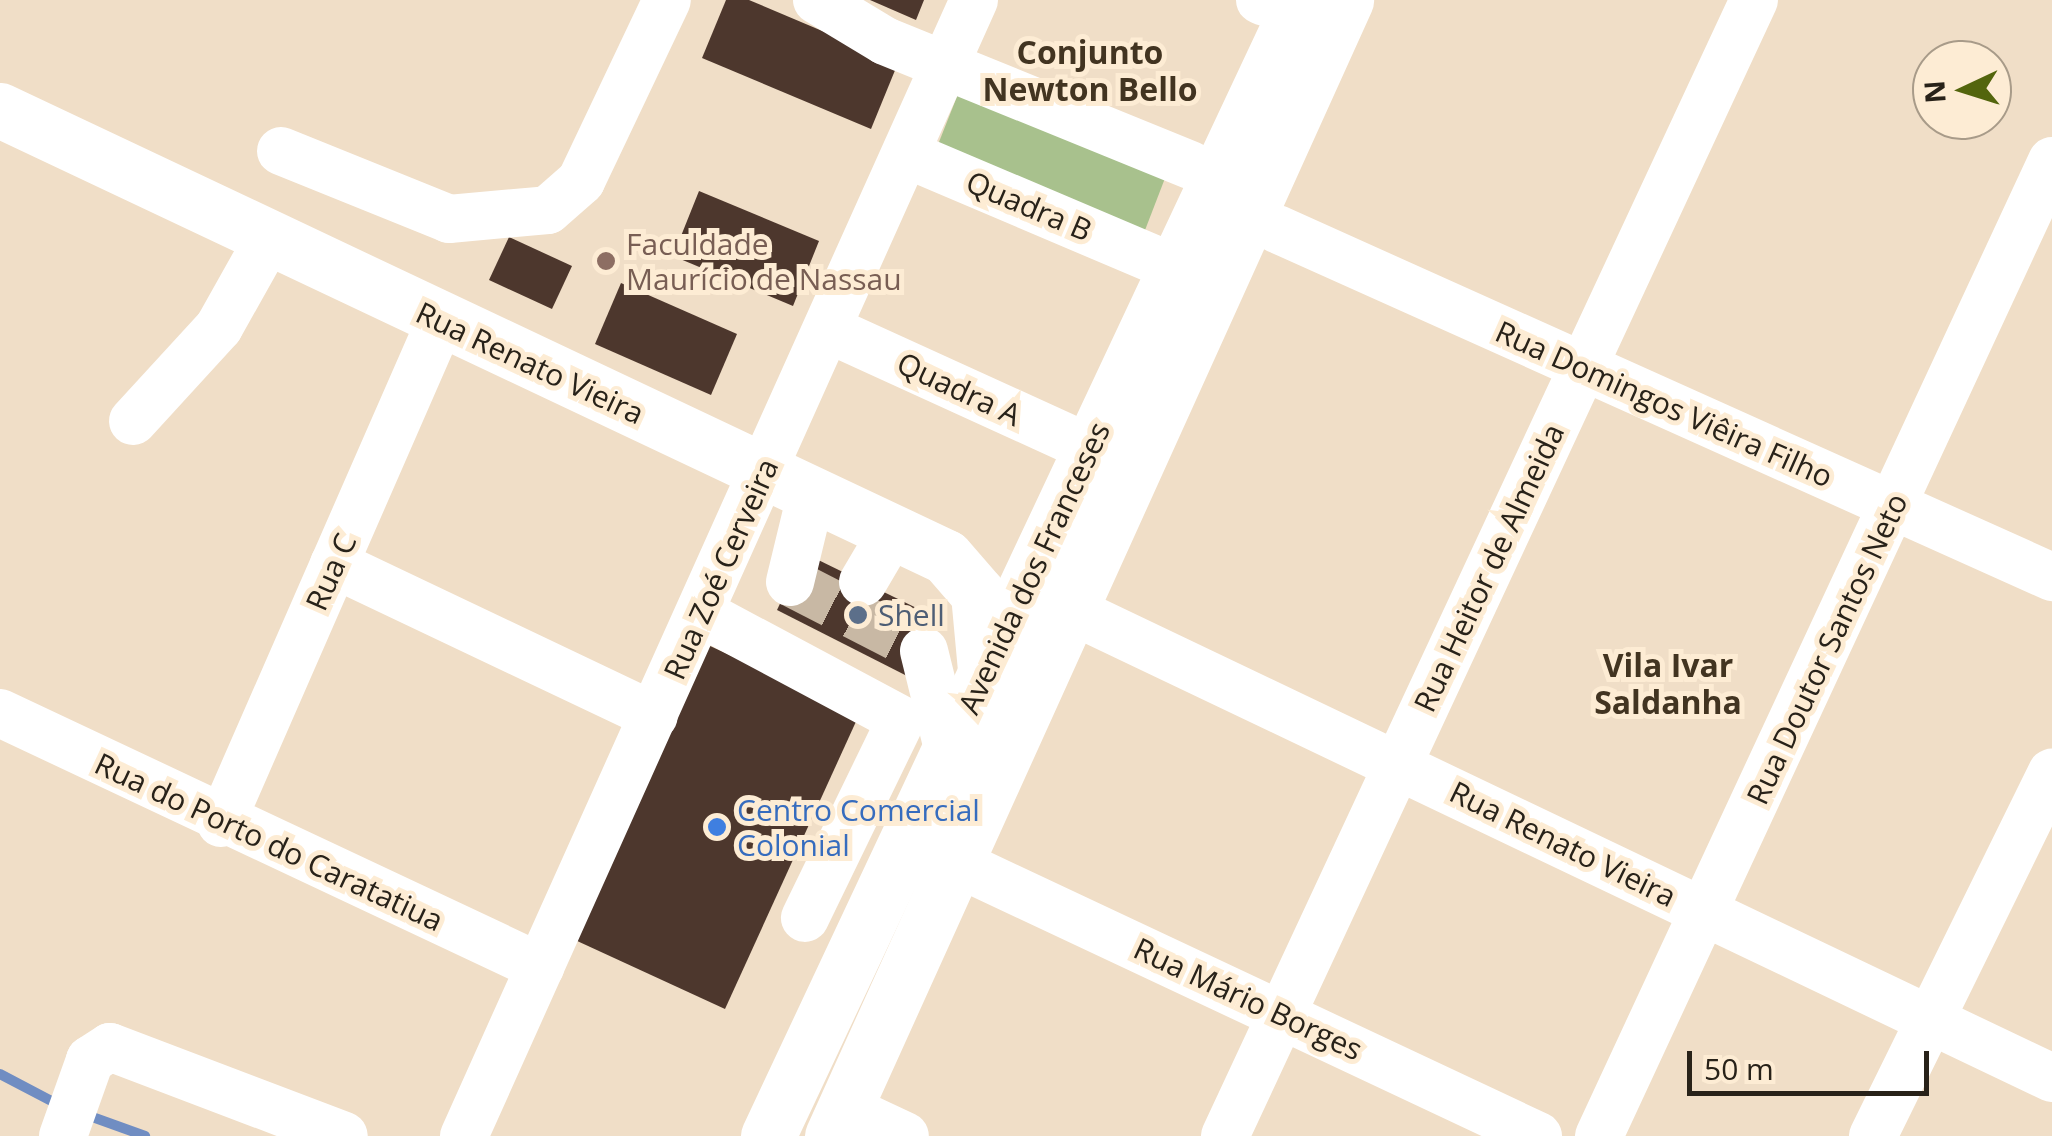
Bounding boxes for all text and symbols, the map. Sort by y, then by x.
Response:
district label: Conjunto Newton Bello [982,34,1198,109]
north arrow [1912,40,2012,140]
text: N [1914,79,1954,105]
street label: Quadra B [961,163,1097,249]
place label: Faculdade Maurício de Nassau [626,226,902,296]
marker: Faculdade Maurício de Nassau [595,250,617,272]
street label: Rua Renato Vieira [410,294,650,432]
street label: Rua Domingos Viêira Filho [1490,313,1838,495]
street label: Quadra A [891,345,1027,433]
street label: Avenida dos Franceses [951,416,1117,720]
street label: Rua Heitor de Almeida [1406,418,1572,718]
street label: Rua Zoé Cerveira [656,453,786,685]
street label: Rua Doutor Santos Neto [1739,488,1915,810]
street label: Rua C [298,528,364,616]
place label: Shell [878,597,945,633]
marker: Shell [847,604,869,626]
district label: Vila Ivar Saldanha [1594,647,1742,722]
street label: Rua do Porto do Caratatiua [89,745,449,939]
street label: Rua Renato Vieira [1444,774,1682,914]
place label: Centro Comercial Colonial [737,792,980,862]
marker: Centro Comercial Colonial [706,816,728,838]
street label: Rua Mário Borges [1128,930,1368,1068]
scale bar [1692,1031,1934,1093]
text: 50 m [1704,1048,1774,1089]

